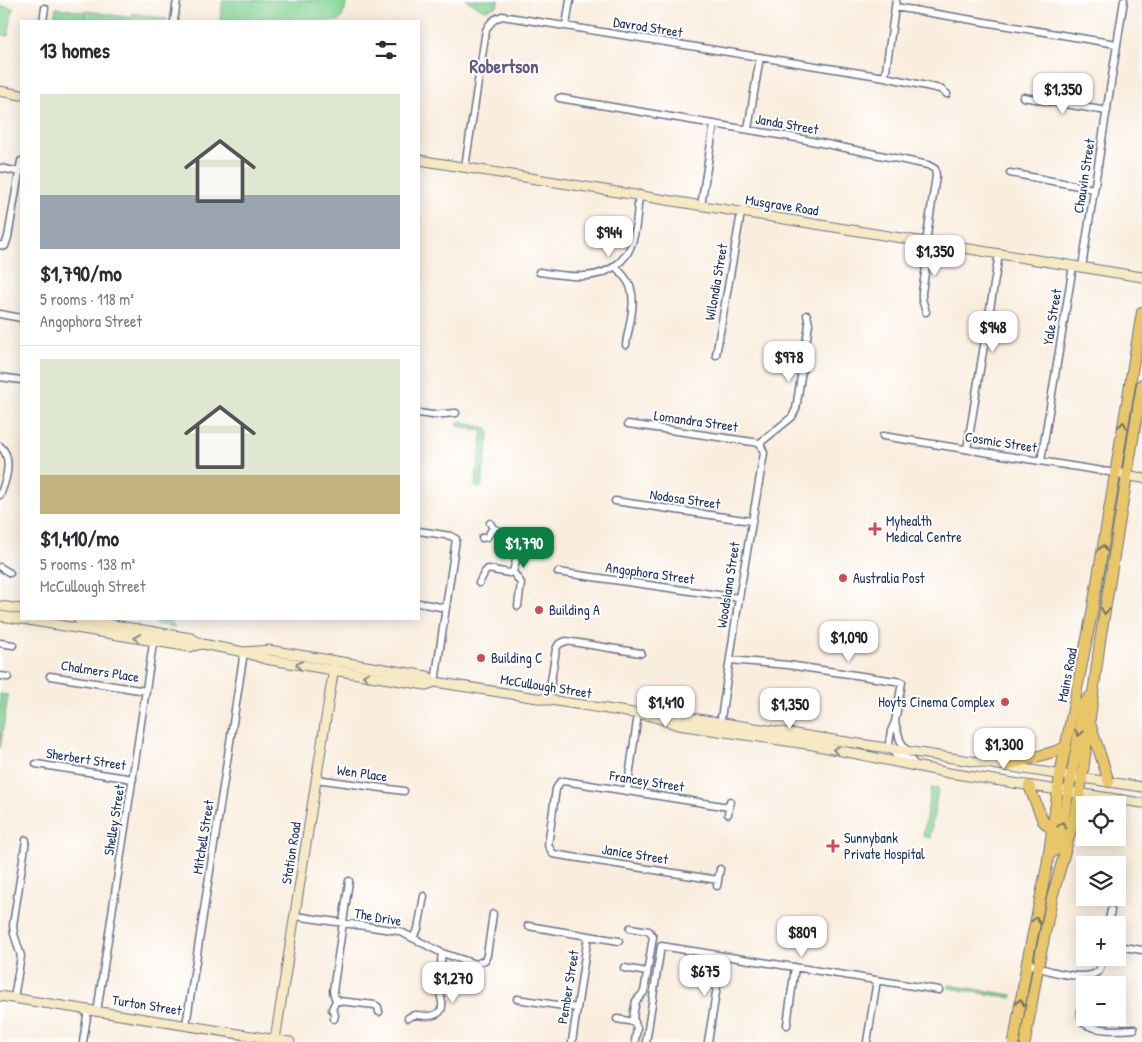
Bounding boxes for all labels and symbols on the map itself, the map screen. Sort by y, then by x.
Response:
street label: Davrod Street [612,12,684,41]
district label: Robertson [469,53,539,79]
pin: $1,350 [1022,72,1104,115]
street label: Janda Street [754,109,820,138]
street label: Chauvin Street [1068,137,1099,215]
street label: Musgrave Road [744,189,821,221]
pin: $944 [579,216,639,258]
pin: $1,350 [894,234,976,277]
street label: Wilondia Street [699,242,732,322]
street label: Yale Street [1038,287,1065,346]
pin: $948 [963,310,1023,353]
pin: $978 [759,340,819,383]
street label: Lomandra Street [653,405,739,436]
one-way arrow [1118,421,1128,429]
street label: Cosmic Street [964,426,1039,457]
street label: Nodosa Street [649,484,722,513]
place label: Myhealth Medical Centre [886,511,962,546]
marker: Myhealth Medical Centre [868,522,882,536]
pin: $1,790 [483,526,565,569]
street label: Woodsiana Street [711,540,744,629]
one-way arrow [1098,544,1108,552]
street label: Angophora Street [604,557,696,589]
place label: Australia Post [853,568,925,587]
marker: Australia Post [837,572,849,584]
place label: Building A [549,600,600,620]
marker: Building A [533,604,545,616]
one-way arrow [1101,606,1111,615]
pin: $1,090 [808,620,890,663]
one-way arrow [133,633,141,643]
street label: Mains Road [1052,646,1081,704]
place label: Building C [491,648,543,668]
marker: Building C [475,652,487,664]
street label: Chalmers Place [60,655,141,686]
one-way arrow [295,660,304,670]
street label: McCullough Street [499,669,593,703]
one-way arrow [362,671,370,682]
pin: $1,410 [625,686,707,728]
pin: $1,350 [749,688,831,730]
place label: Hoyts Cinema Complex [878,692,995,712]
marker: Hoyts Cinema Complex [999,696,1011,708]
pin: $1,300 [963,728,1045,770]
one-way arrow [1074,728,1084,737]
street label: Sherbert Street [45,743,128,774]
one-way arrow [831,745,840,756]
street label: Wen Place [336,760,389,785]
street label: Francey Street [607,765,686,797]
street label: Shelley Street [99,783,129,857]
street label: Mitchell Street [187,798,218,875]
street label: Station Road [276,820,305,885]
one-way arrow [1056,821,1067,830]
place label: Sunnybank Private Hospital [844,828,925,864]
street label: Janice Street [601,839,670,868]
marker: Sunnybank Private Hospital [826,839,840,853]
street label: The Drive [353,903,404,930]
pin: $809 [772,916,832,958]
one-way arrow [1030,916,1040,924]
street label: Pember Street [552,949,583,1025]
pin: $675 [675,954,735,997]
pin: $1,270 [412,962,494,1004]
street label: Turton Street [111,990,183,1019]
one-way arrow [1014,998,1025,1006]

